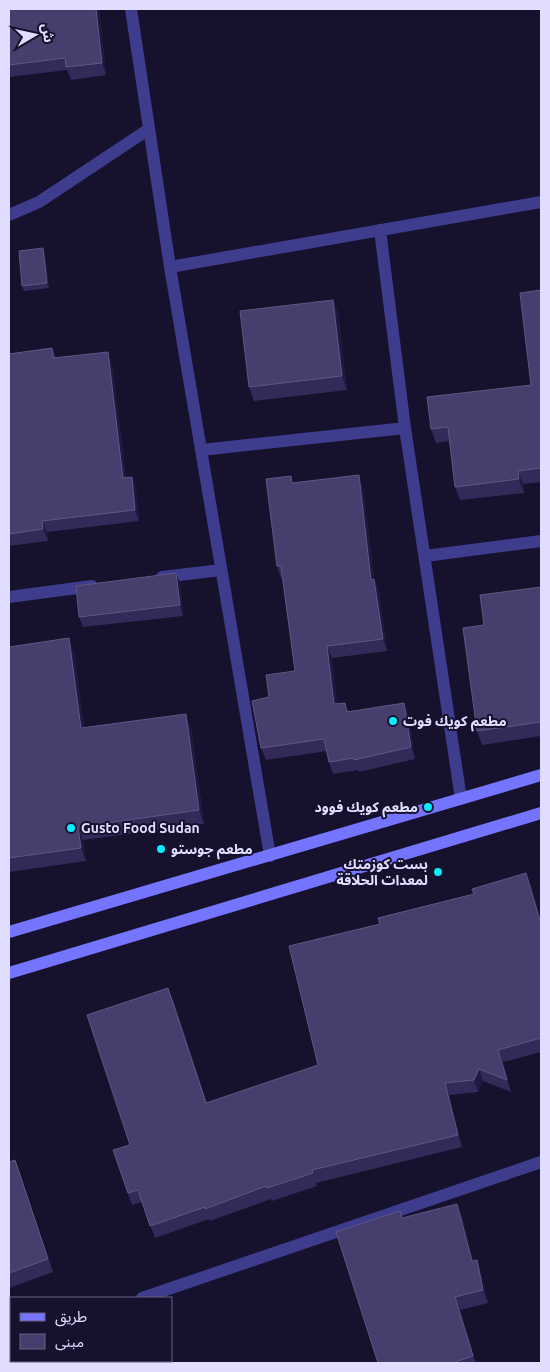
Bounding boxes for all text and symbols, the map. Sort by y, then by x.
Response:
north arrow [10,10,60,60]
text: ش [38,22,57,44]
place label: مطعم كويك فوت [403,713,507,732]
marker: مطعم كويك فوت [387,715,399,727]
place label: مطعم كويك فوود [315,799,418,818]
marker: مطعم كويك فوود [422,801,434,813]
place label: Gusto Food Sudan [81,820,200,836]
marker: Gusto Food Sudan [65,822,77,834]
place label: مطعم جوستو [171,841,253,860]
marker: مطعم جوستو [155,843,167,855]
place label: بست كوزمتك لمعدات الحلاقة [336,856,428,888]
marker: بست كوزمتك لمعدات الحلاقة [432,866,444,878]
legend [10,1297,172,1362]
text: طريق [55,1308,87,1327]
text: مبنى [55,1333,84,1351]

